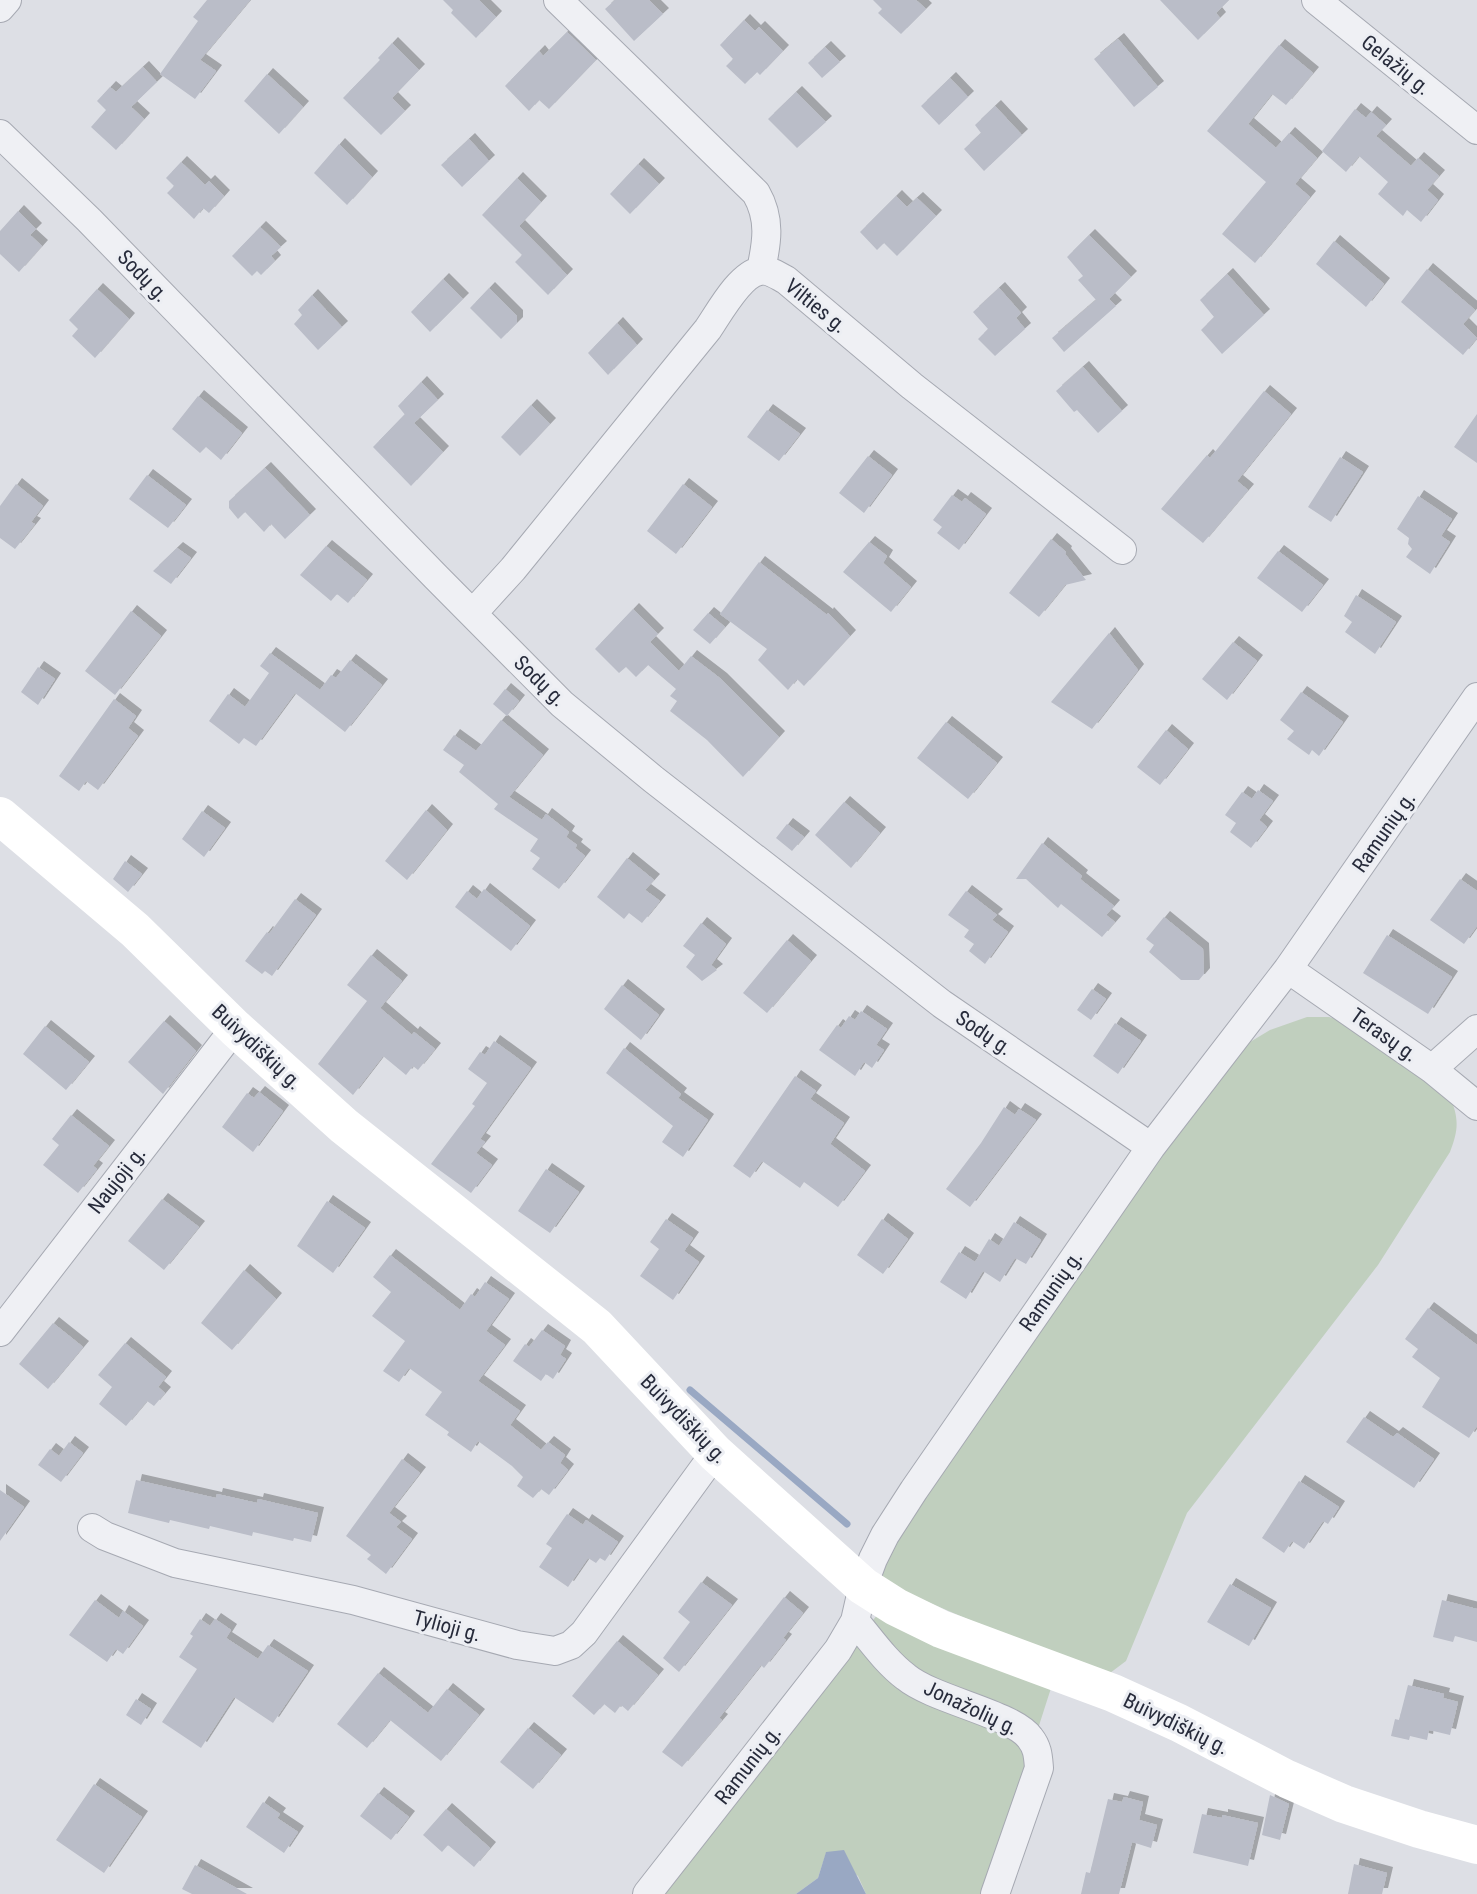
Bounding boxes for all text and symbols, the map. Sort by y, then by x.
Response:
street label: Gelažių g. [1357,30,1435,100]
street label: Sodų g. [113,245,173,307]
street label: Vilties g. [780,274,852,338]
street label: Sodų g. [509,651,571,711]
street label: Ramunių g. [1347,787,1421,877]
street label: Buivydiškių g. [207,999,307,1095]
street label: Terasų g. [1346,1003,1422,1067]
street label: Sodų g. [951,1006,1017,1060]
street label: Naujoji g. [83,1142,151,1218]
street label: Ramunių g. [1014,1246,1088,1336]
street label: Buivydiškių g. [636,1370,732,1468]
street label: Tylioji g. [410,1605,484,1647]
street label: Jonažolių g. [920,1676,1022,1740]
street label: Buivydiškių g. [1120,1688,1232,1760]
street label: Ramunių g. [710,1721,786,1809]

